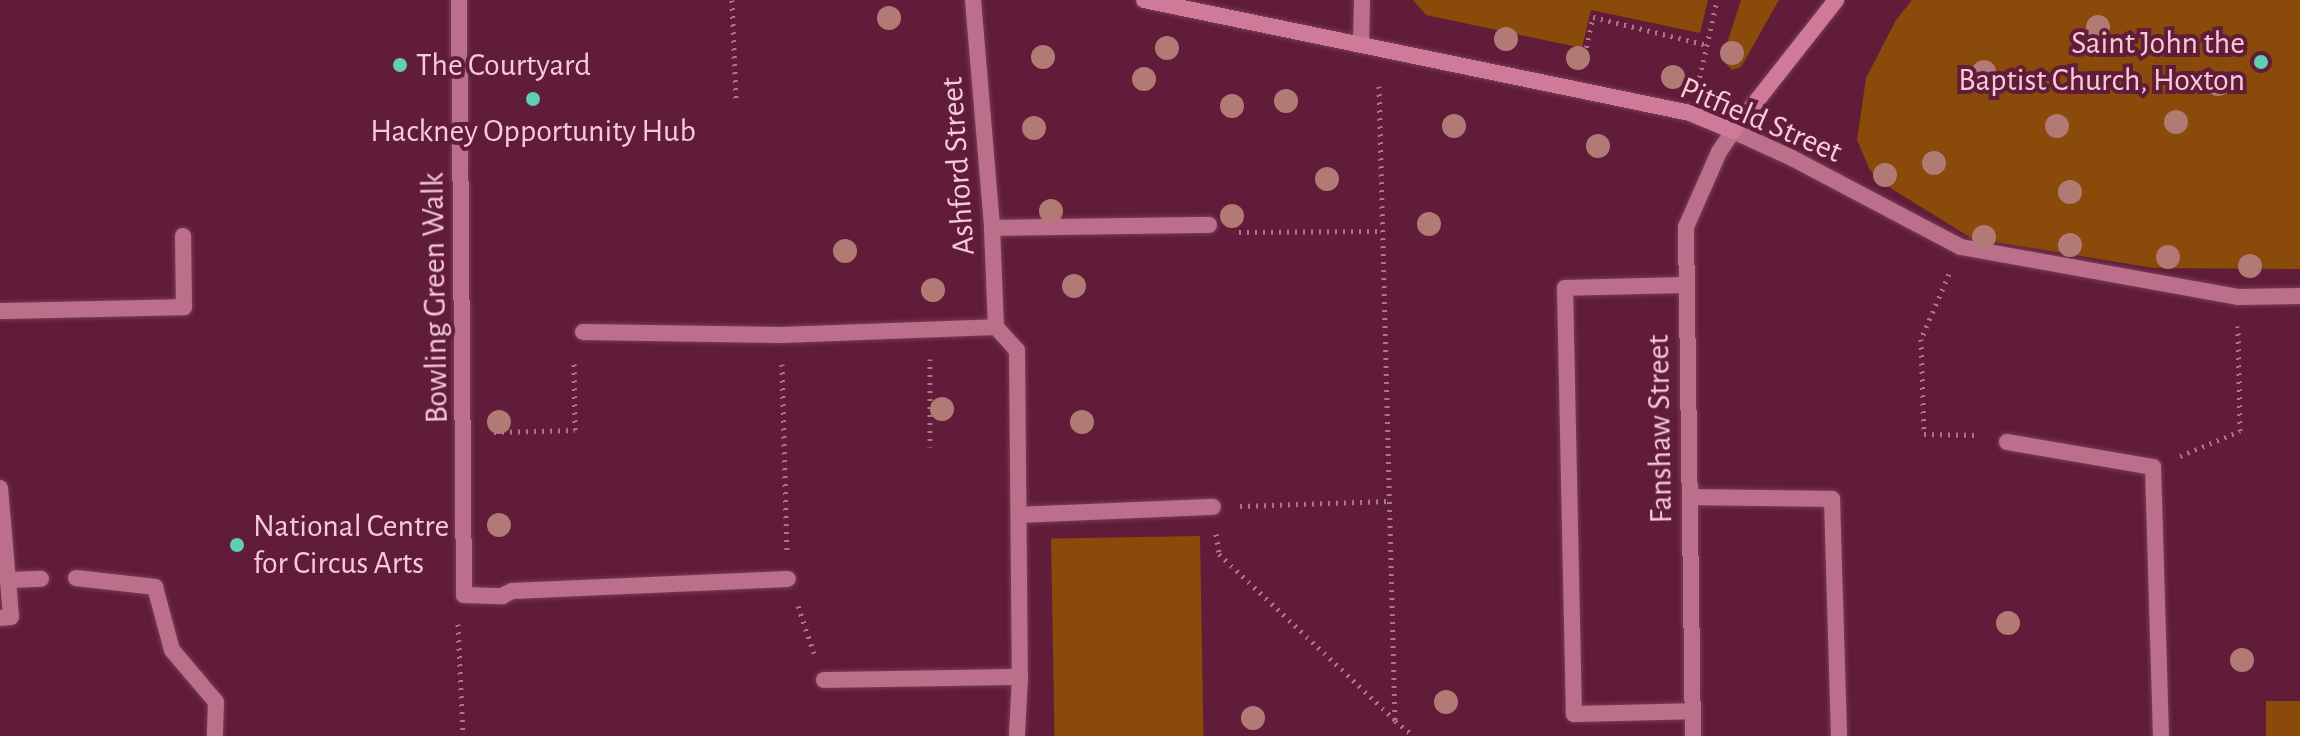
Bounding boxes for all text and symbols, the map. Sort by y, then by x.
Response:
place label: Saint John the Baptist Church, Hoxton [1958,25,2245,100]
place label: The Courtyard [416,46,591,84]
marker: Saint John the Baptist Church, Hoxton [2252,53,2270,71]
marker: The Courtyard [391,56,409,74]
street label: Pitfield Street [1674,69,1848,171]
street label: Ashford Street [933,76,983,256]
marker: Hackney Opportunity Hub [524,90,542,108]
place label: Hackney Opportunity Hub [370,112,696,150]
street label: Bowling Green Walk [414,172,456,424]
street label: Fanshaw Street [1639,334,1681,524]
place label: National Centre for Circus Arts [253,508,449,583]
marker: National Centre for Circus Arts [228,536,246,554]

